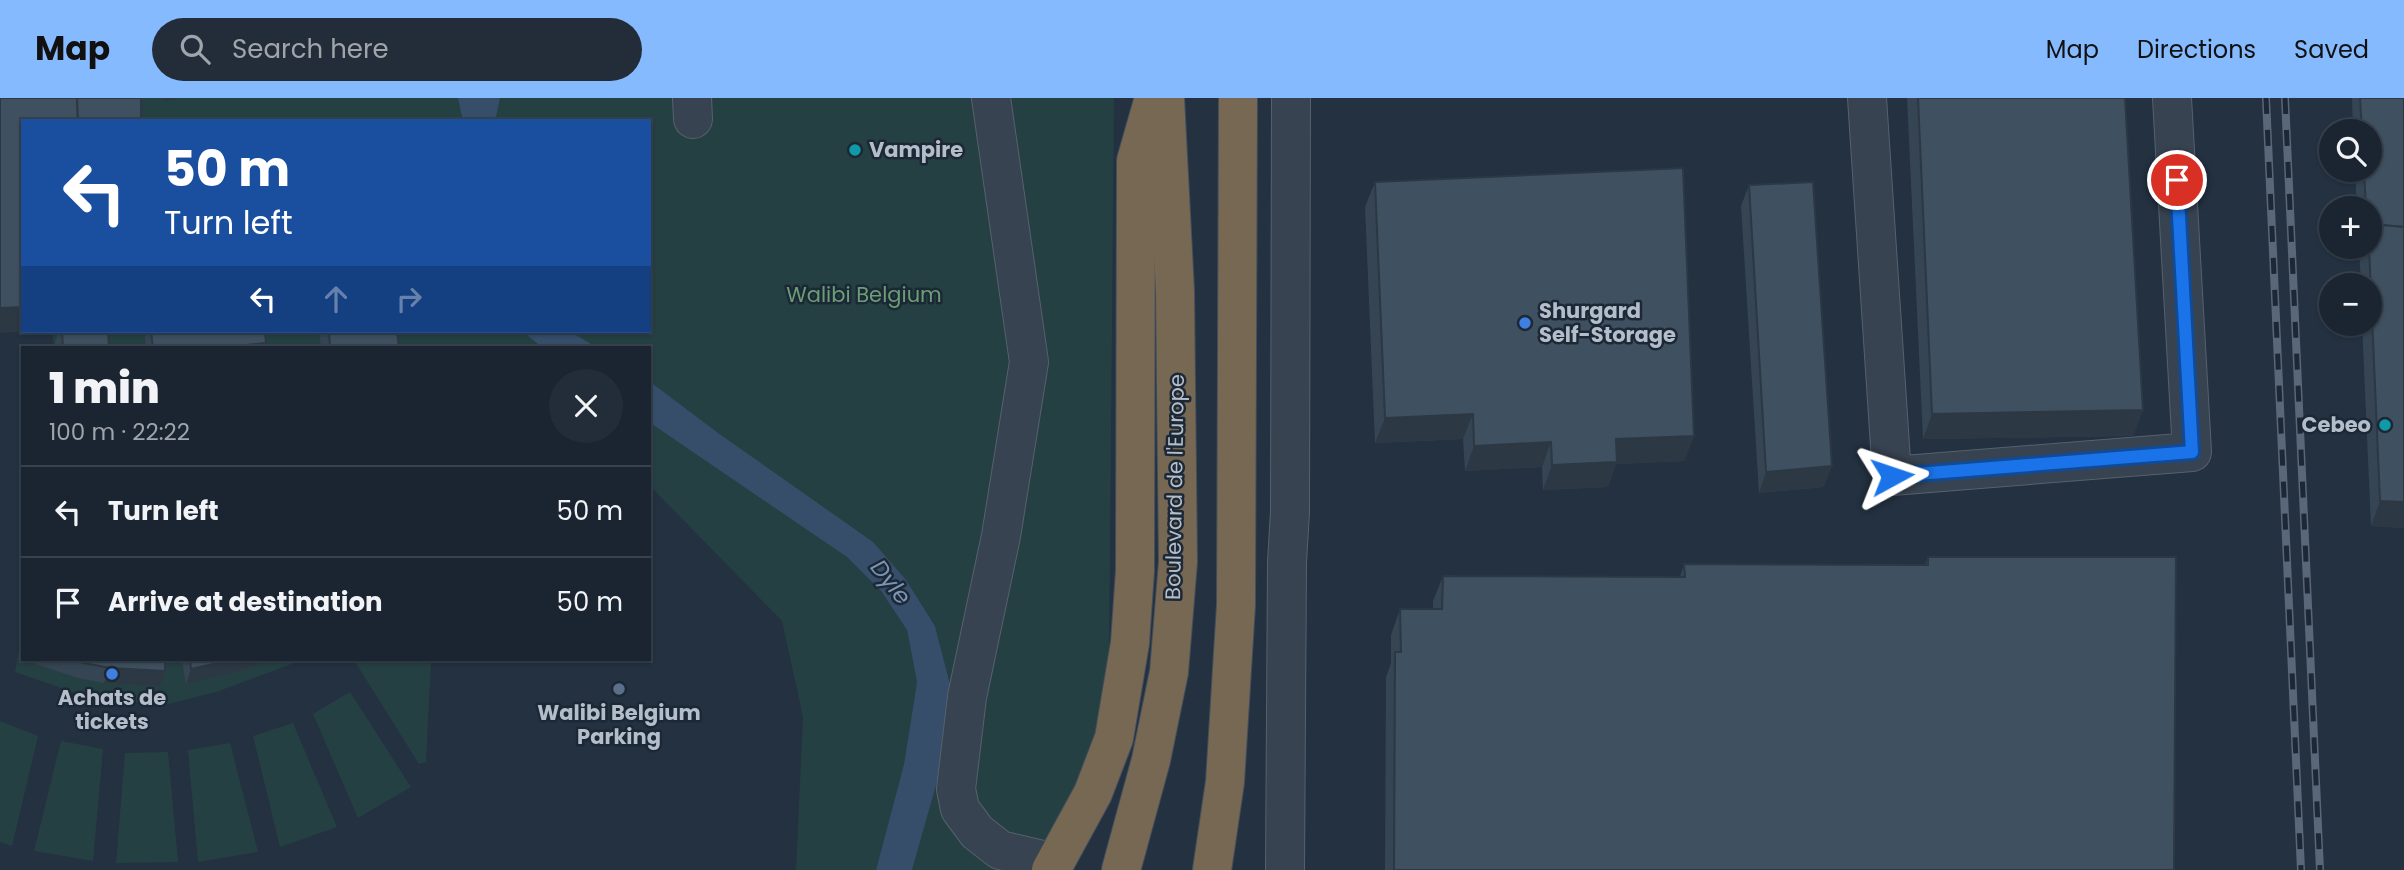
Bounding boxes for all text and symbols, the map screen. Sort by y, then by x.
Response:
search box [152,18,642,81]
text: Map [35,25,110,72]
icon: search [176,30,214,68]
text: Search here [232,31,389,67]
text: Map [2046,33,2099,66]
text: Directions [2137,33,2256,66]
text: Saved [2294,33,2369,66]
map controls [2319,119,2382,336]
button: search [2319,119,2382,182]
text: 50 m [164,135,290,203]
place label: Vampire [869,135,963,164]
marker: Vampire [847,142,863,158]
icon: left [49,147,140,238]
pin [2147,150,2207,210]
icon: arrive [2158,161,2196,199]
button: + [2319,196,2382,259]
text: Turn left [164,200,293,245]
button: − [2319,273,2382,336]
icon: left [244,280,282,318]
icon: ahead [317,280,355,318]
icon: right [390,280,428,318]
park label: Walibi Belgium [786,280,942,309]
place label: Shurgard Self-Storage [1539,296,1676,349]
marker: Shurgard Self-Storage [1517,315,1533,331]
text: 1 min [49,359,160,418]
button: close [549,369,623,443]
street label: Boulevard de l'Europe [1158,374,1191,600]
place label: Cebeo [2301,410,2371,439]
text: 100 m · 22:22 [49,416,190,448]
marker: Cebeo [2377,417,2393,433]
position arrow [1855,439,1929,513]
icon: left [49,493,87,531]
text: Turn left [108,493,219,529]
text: 50 m [557,493,623,529]
water label: Dyle [863,553,919,611]
icon: arrive [49,584,87,622]
text: Arrive at destination [108,584,383,620]
text: 50 m [557,584,623,620]
marker: Achats de tickets [104,666,120,682]
marker: Walibi Belgium Parking [611,681,627,697]
place label: Achats de tickets [58,683,166,736]
place label: Walibi Belgium Parking [537,698,701,751]

